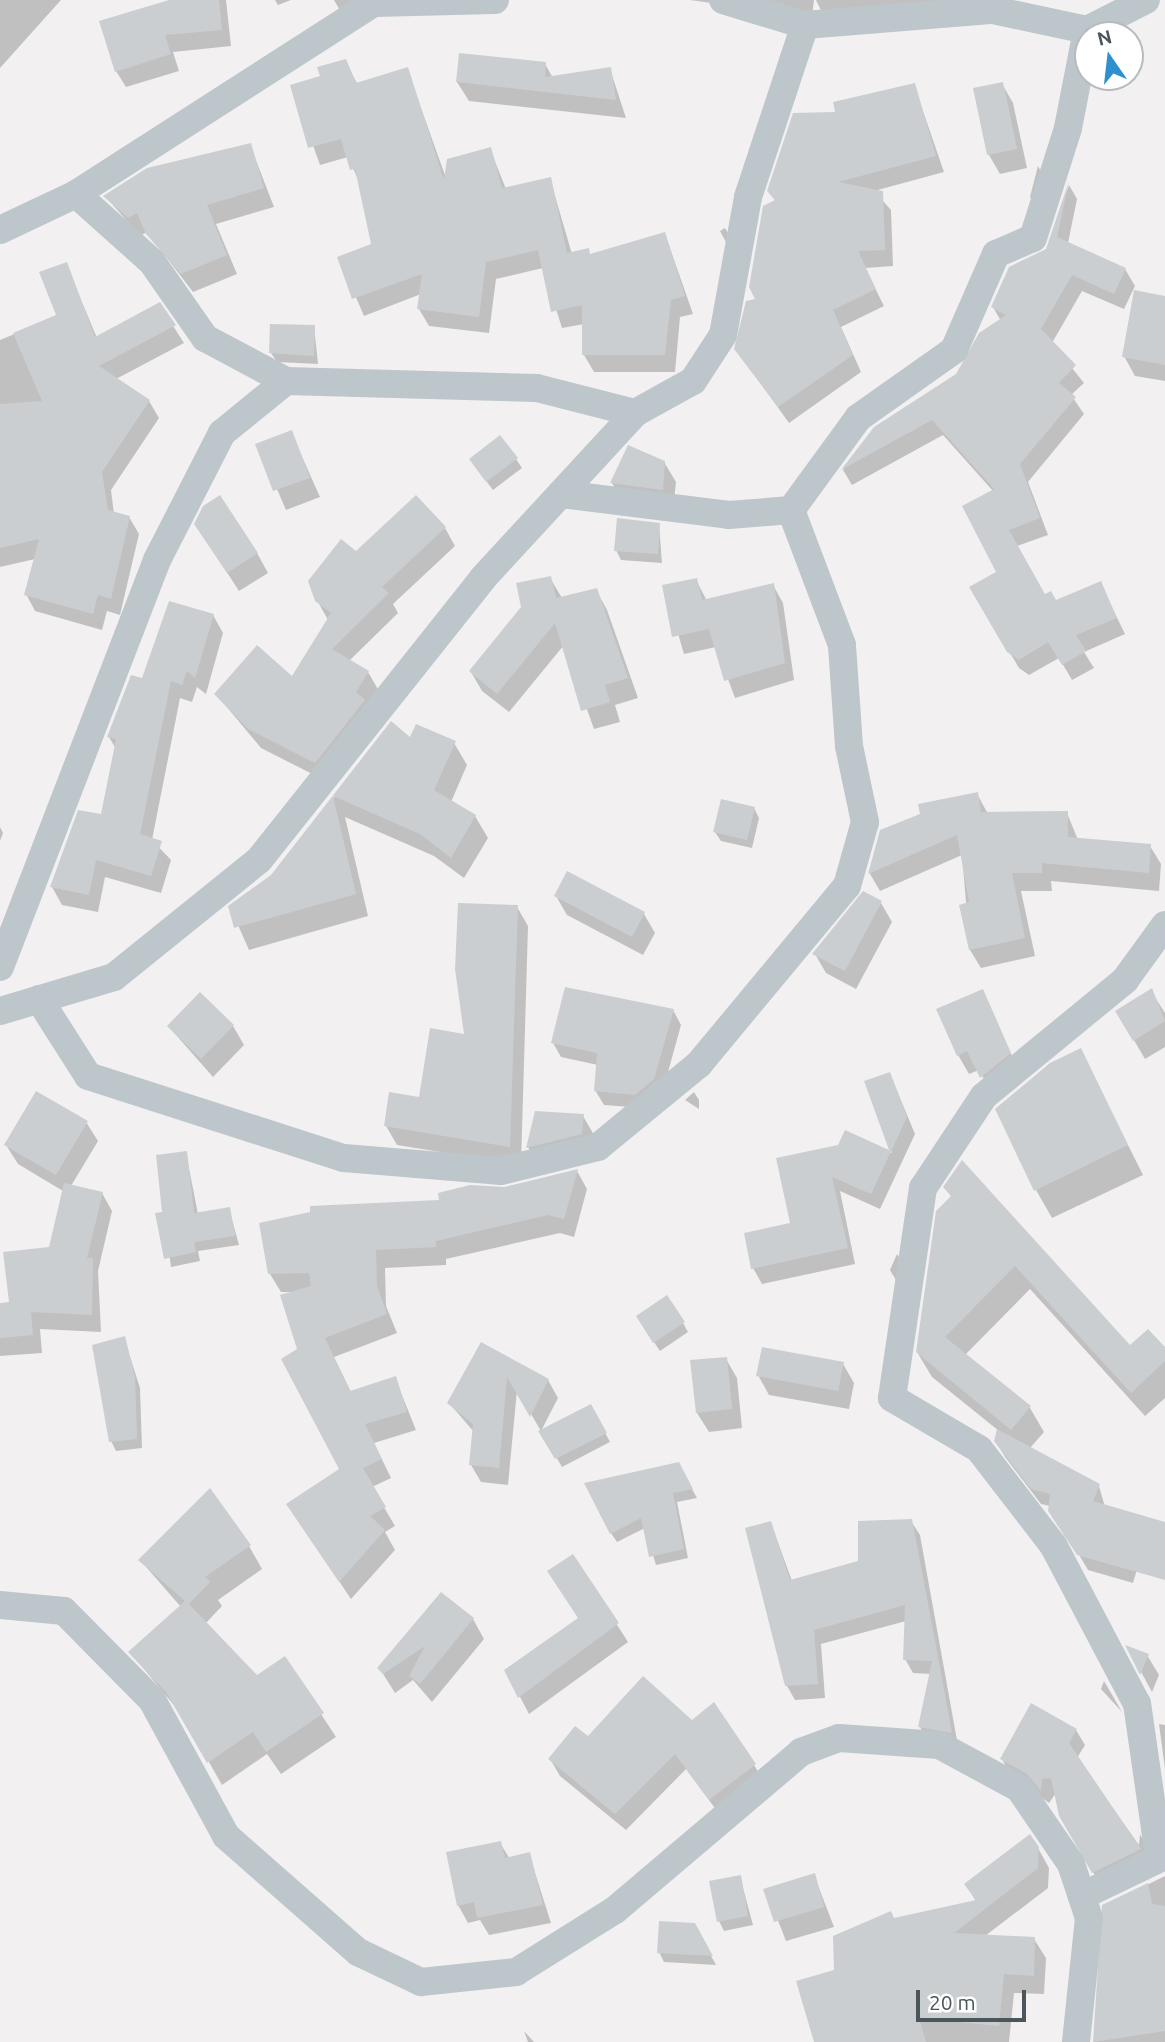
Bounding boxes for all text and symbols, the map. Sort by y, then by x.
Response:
north arrow [1074,21,1144,91]
text: N [1095,25,1114,50]
scale bar [920,1976,1030,2020]
text: 20 m [929,1990,976,2014]

